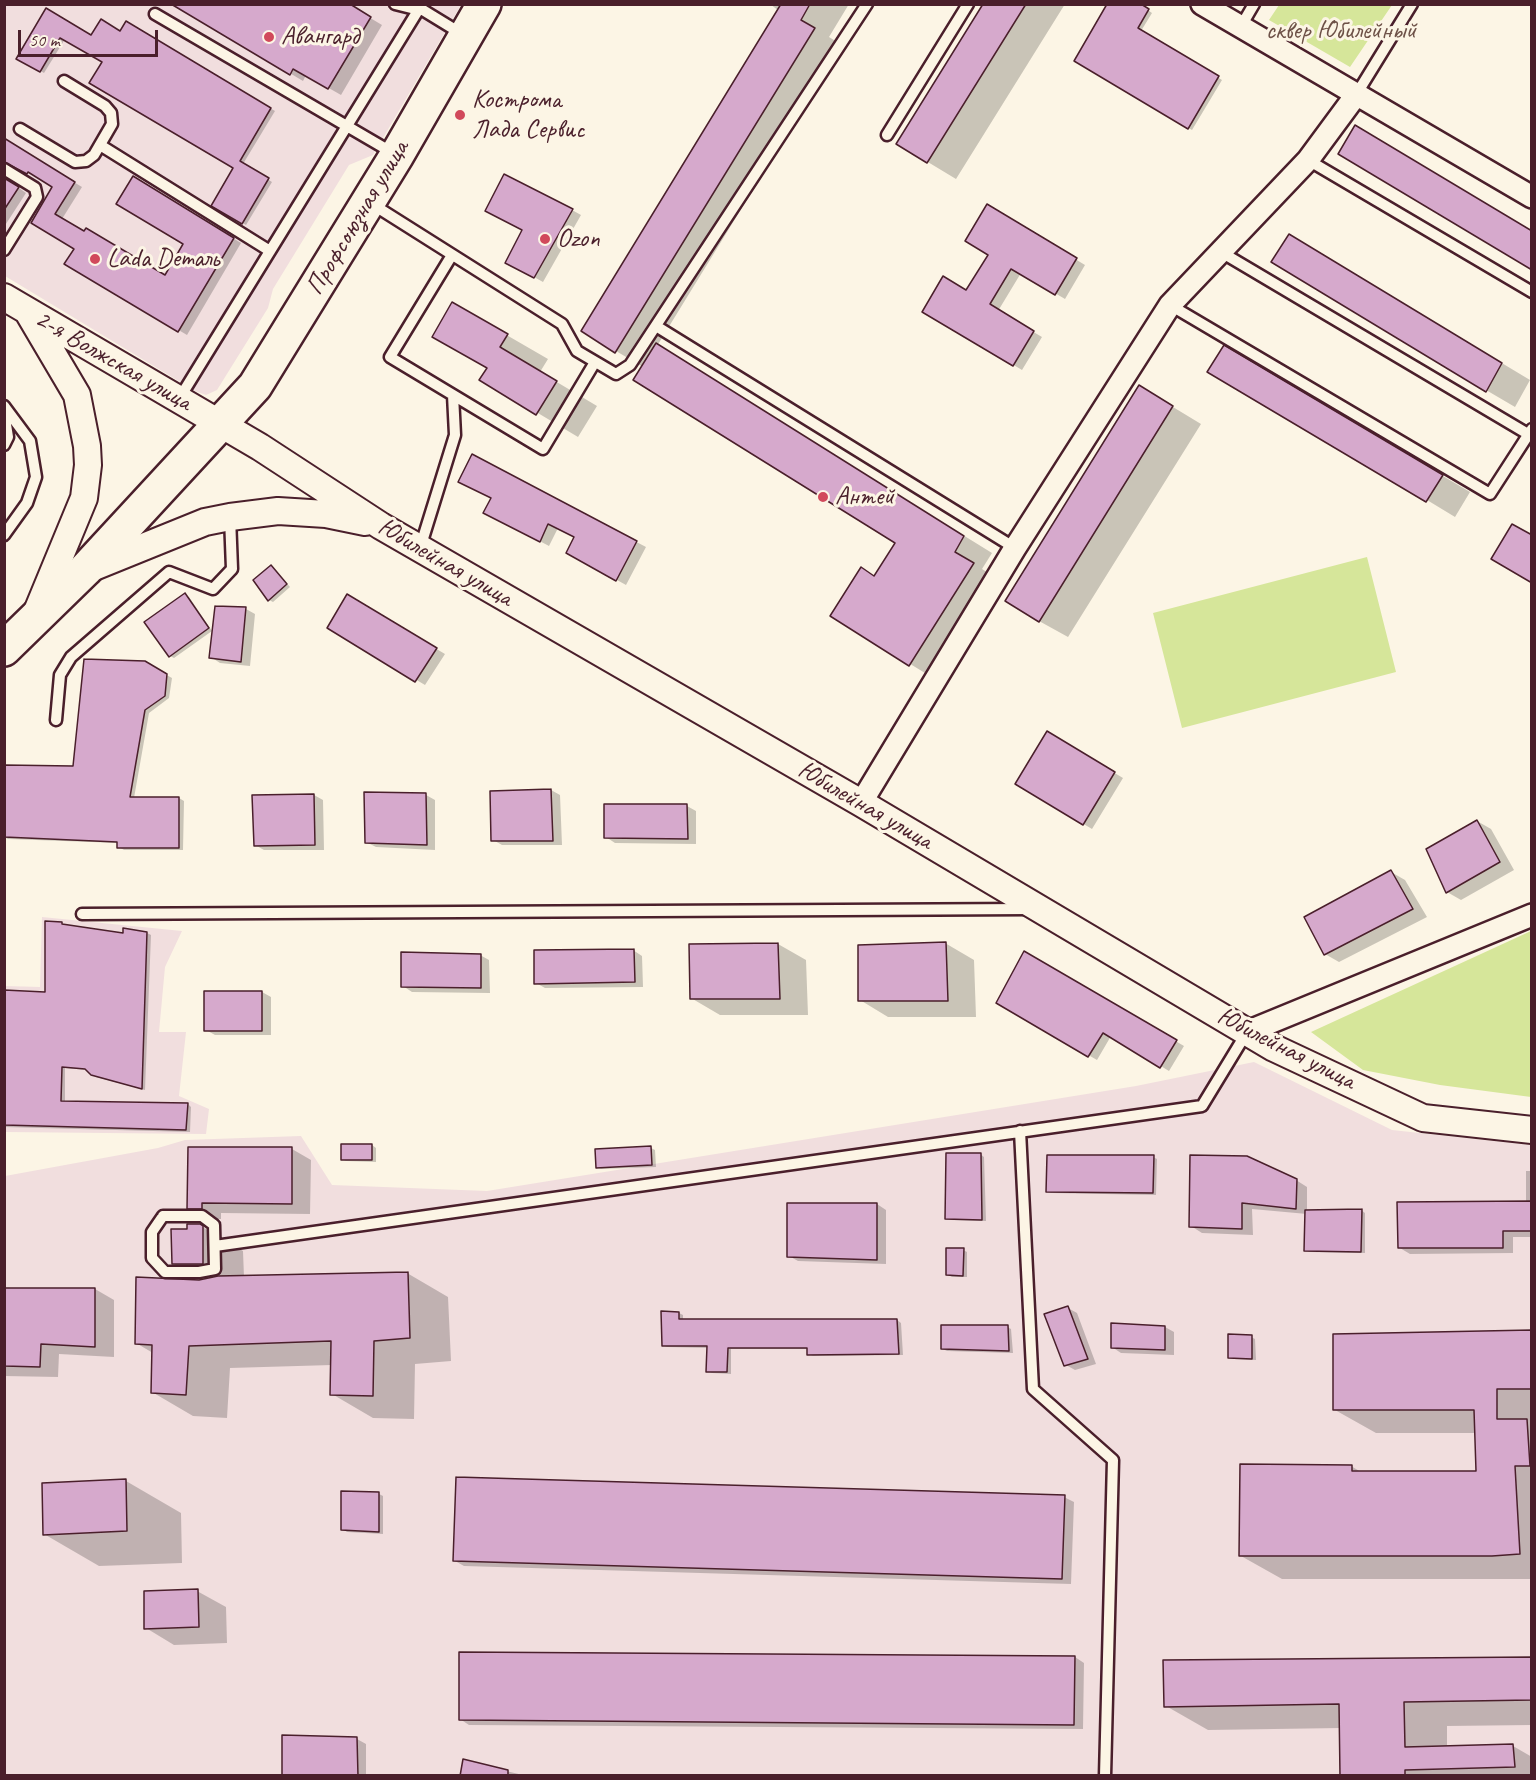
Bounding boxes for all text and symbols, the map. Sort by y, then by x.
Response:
park label: сквер Юбилейный [1266,15,1416,47]
scale bar [21,18,160,56]
place label: Авангард [281,21,359,53]
text: 50 m [29,29,60,51]
marker: Авангард [262,30,276,44]
place label: Кострома Лада Сервис [472,84,585,146]
marker: Кострома Лада Сервис [453,108,467,122]
street label: Профсоюзная улица [300,135,416,301]
place label: Ozon [557,223,600,255]
marker: Ozon [538,232,552,246]
place label: Lada Dеталь [107,243,219,275]
marker: Lada Dеталь [88,252,102,266]
street label: 2-я Волжская улица [29,304,197,418]
place label: Антей [835,481,894,513]
marker: Антей [816,490,830,504]
street label: Юбилейная улица [372,512,518,614]
street label: Юбилейная улица [792,755,938,857]
street label: Юбилейная улица [1212,1001,1360,1097]

